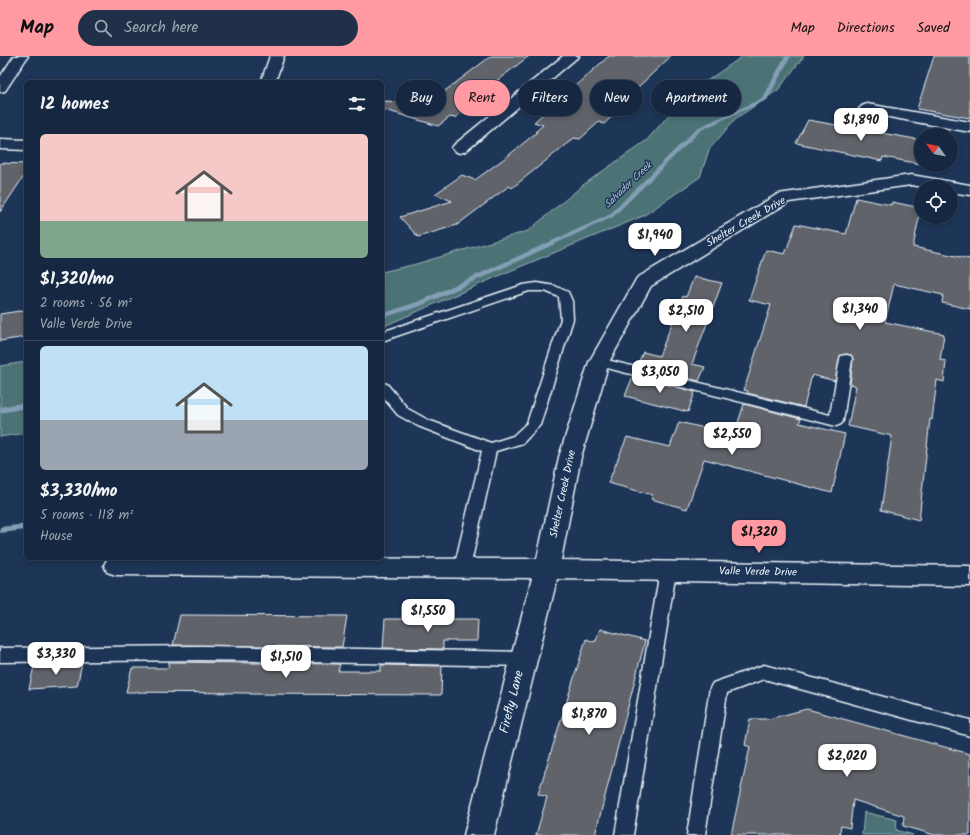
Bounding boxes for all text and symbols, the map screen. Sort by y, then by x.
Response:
search box [78,10,358,46]
text: Map [20,13,54,43]
text: Search here [124,16,198,40]
icon: search [92,17,114,39]
text: Map [790,17,815,39]
text: Directions [837,17,895,39]
text: Saved [917,17,950,39]
chip: Buy [396,80,446,116]
chip: Rent [454,80,510,116]
chip: Filters [518,80,582,116]
chip: New [590,80,643,116]
chip: Apartment [651,80,741,116]
text: 12 homes [40,91,109,118]
icon: filters [346,93,368,115]
pin: $1,890 [828,108,894,142]
text: $1,890 [843,110,879,131]
north arrow [914,128,958,172]
map controls [914,128,958,224]
water label: Salvador Creek [600,157,657,212]
icon: home [168,160,240,232]
button: locate [914,180,958,224]
street label: Shelter Creek Drive [703,192,789,252]
pin: $1,940 [622,223,688,257]
text: $1,940 [637,225,673,246]
text: $1,320/mo [40,266,114,293]
text: 2 rooms · 56 m² [40,293,132,314]
pin: $1,340 [827,297,893,331]
pin: $2,510 [653,299,719,333]
text: $1,340 [842,299,878,320]
text: $2,510 [668,301,704,322]
text: Valle Verde Drive [40,314,132,335]
pin: $3,050 [627,360,693,394]
text: $3,050 [641,362,679,383]
icon: home [168,372,240,444]
pin: $2,550 [699,422,765,456]
text: $2,550 [713,424,751,445]
street label: Shelter Creek Drive [545,448,581,540]
text: $3,330/mo [40,478,118,505]
text: 5 rooms · 118 m² [40,505,133,526]
pin: $1,320 [726,520,792,554]
text: $1,320 [741,522,777,543]
text: House [40,526,72,547]
street label: Valle Verde Drive [719,562,797,582]
pin: $1,550 [395,599,461,633]
text: $1,550 [411,601,445,622]
pin: $3,330 [23,642,89,676]
text: $3,330 [36,644,76,665]
pin: $1,510 [253,645,319,679]
text: $1,510 [270,647,302,668]
street label: Firefly Lane [494,668,530,736]
pin: $1,870 [556,702,622,736]
text: $1,870 [571,704,607,725]
pin: $2,020 [814,744,880,778]
text: $2,020 [827,746,867,767]

